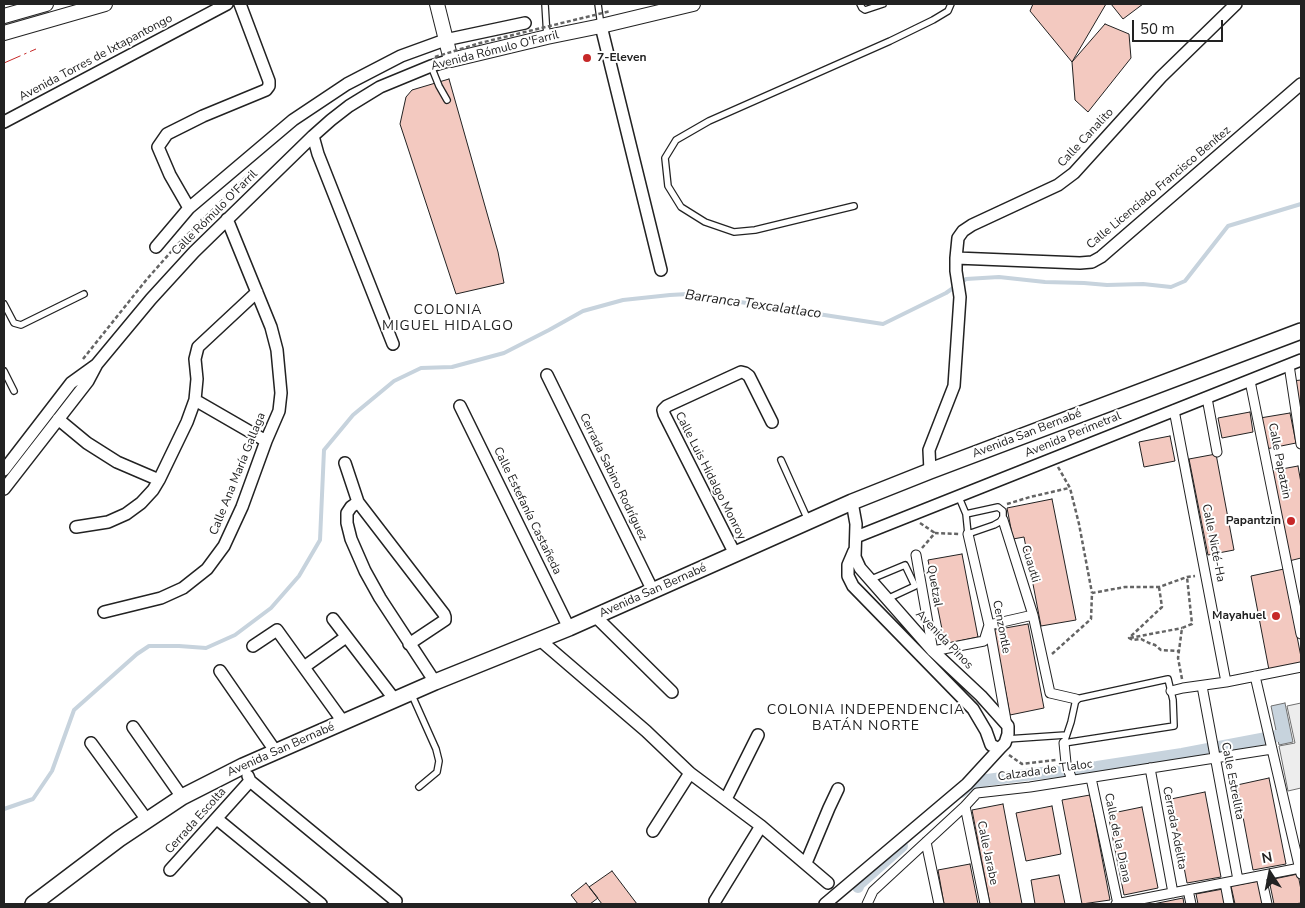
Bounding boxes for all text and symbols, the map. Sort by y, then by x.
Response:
scale bar [1135,10,1226,42]
street label: Avenida Torres de Ixtapantongo [17,11,175,105]
text: 50 m [1140,19,1175,39]
street label: Avenida Rómulo O'Farril [430,28,560,74]
place label: 7-Eleven [597,51,646,65]
marker: 7-Eleven [581,52,593,64]
street label: Calle Canalito [1055,106,1117,170]
street label: Calle Licenciado Francisco Benítez [1084,124,1234,252]
street label: Calle Rómulo O'Farril [169,167,261,259]
water label: Barranca Texcalatlaco [684,287,822,323]
district label: COLONIA MIGUEL HIDALGO [380,303,516,336]
street label: Avenida San Bernabé [970,407,1084,461]
street label: Avenida Perimetral [1023,409,1123,461]
street label: Calle Luis Hidalgo Monroy [671,410,749,542]
street label: Calle Ana María Gallaga [207,411,269,537]
street label: Cerrada Sabino Rodríguez [576,411,650,543]
street label: Calle Papatzin [1265,422,1293,500]
street label: Calle Estefanía Castañeda [490,445,564,577]
street label: Calle Nicté-Ha [1198,503,1228,583]
place label: Papantzin [1226,514,1281,528]
marker: Papantzin [1285,515,1297,527]
street label: Cuautli [1018,544,1042,584]
street label: Avenida San Bernabé [597,561,709,621]
street label: Quetzal [923,564,945,608]
street label: Cenzontle [989,599,1013,655]
street label: Avenida Pinos [912,607,976,673]
place label: Mayahuel [1212,609,1266,623]
marker: Mayahuel [1270,610,1282,622]
district label: COLONIA INDEPENDENCIA BATÁN NORTE [764,703,968,736]
street label: Avenida San Bernabé [225,720,337,780]
street label: Calle Estrellita [1217,741,1247,821]
street label: Calzada de Tlaloc [997,757,1093,785]
street label: Cerrada Escolta [162,785,230,857]
street label: Cerrada Adelita [1159,785,1189,871]
street label: Calle de la Diana [1100,792,1134,884]
street label: Calle Jarabe [973,820,1001,886]
text: N [1260,847,1274,868]
north arrow [1245,848,1295,898]

